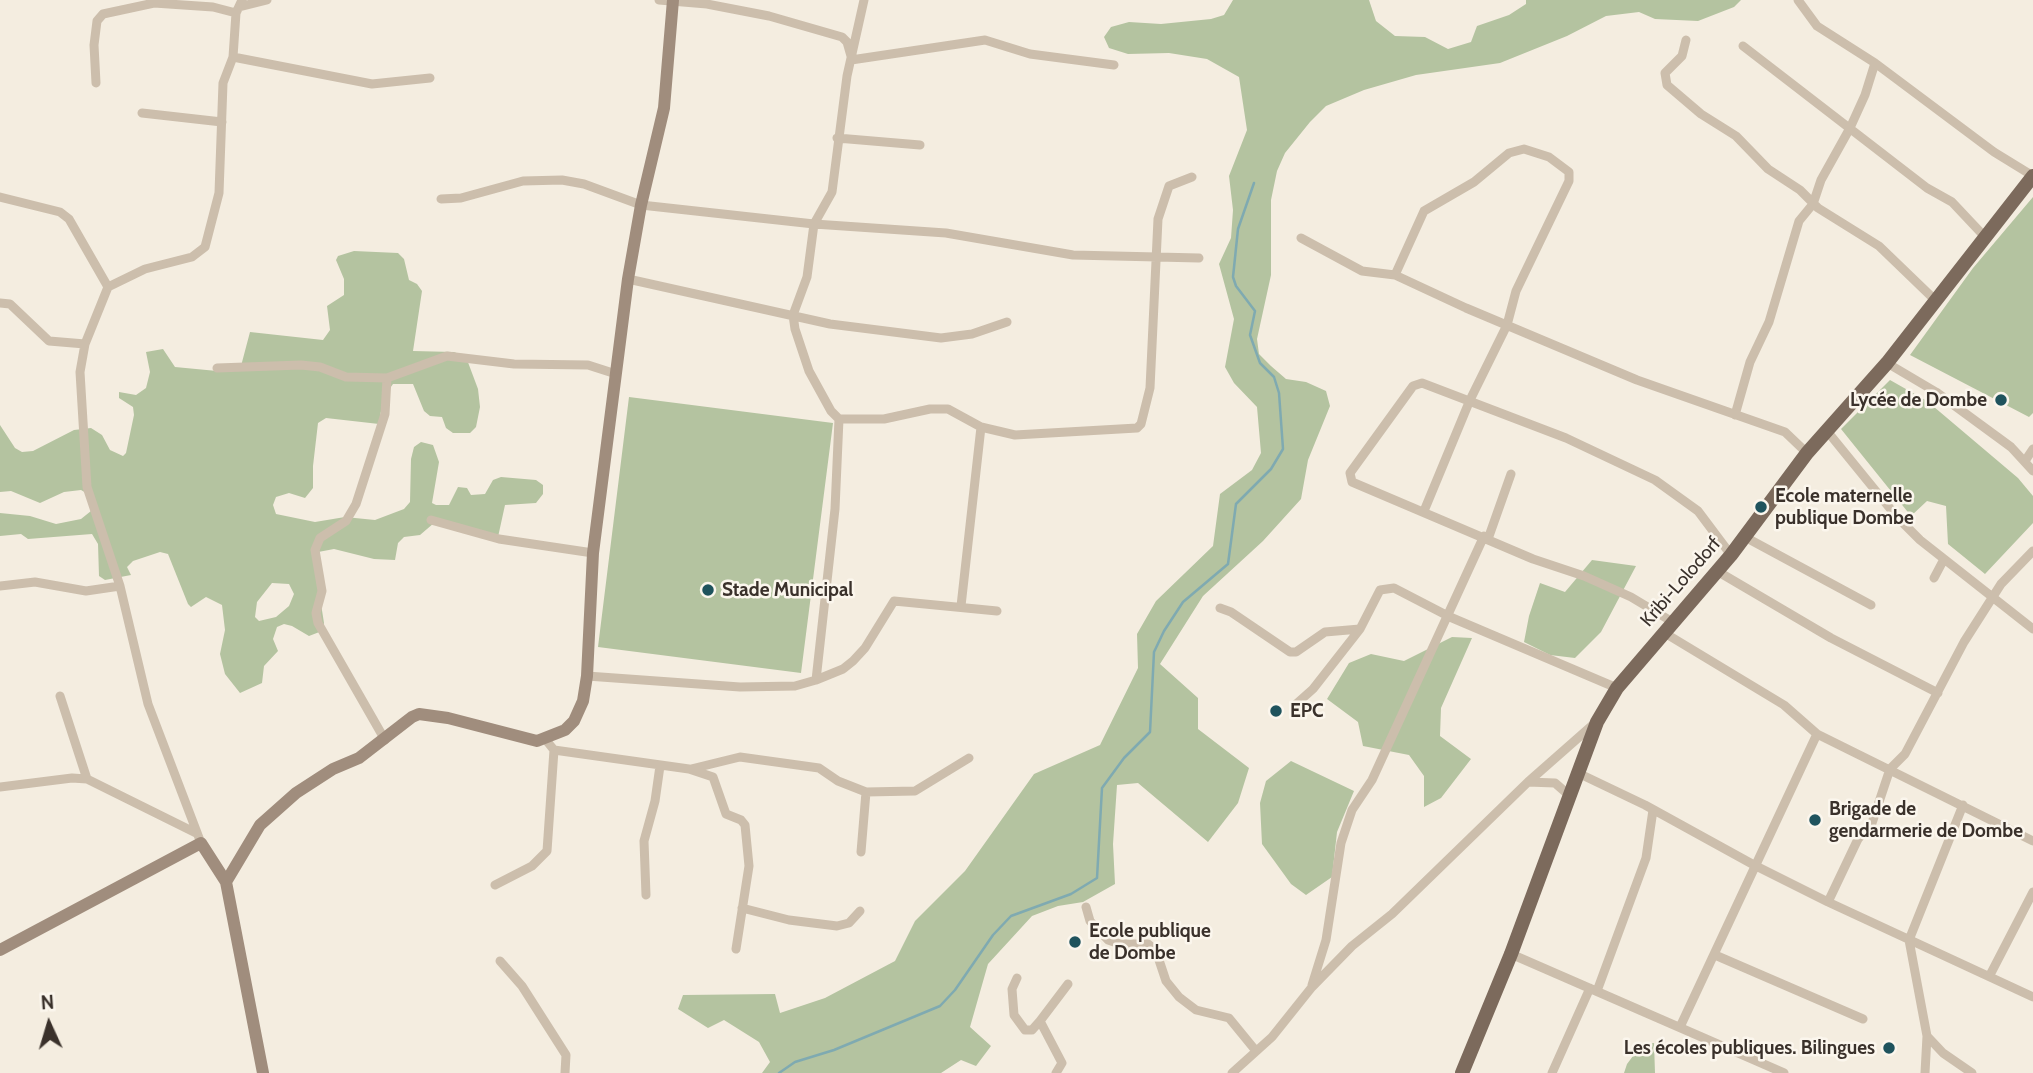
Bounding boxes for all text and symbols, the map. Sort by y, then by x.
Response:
place label: Lycée de Dombe [1850,389,1987,411]
marker: Lycée de Dombe [1993,392,2009,408]
place label: Ecole maternelle publique Dombe [1775,485,1914,529]
marker: Ecole maternelle publique Dombe [1753,499,1769,515]
street label: Kribi-Lolodorf [1636,533,1726,631]
place label: Stade Municipal [722,579,853,601]
marker: Stade Municipal [700,582,716,598]
place label: EPC [1290,700,1324,722]
marker: EPC [1268,703,1284,719]
place label: Brigade de gendarmerie de Dombe [1829,798,2023,842]
marker: Brigade de gendarmerie de Dombe [1807,812,1823,828]
place label: Ecole publique de Dombe [1089,920,1211,964]
marker: Ecole publique de Dombe [1067,934,1083,950]
north arrow [14,989,84,1059]
text: N [40,991,55,1014]
place label: Les écoles publiques. Bilingues [1624,1037,1875,1059]
marker: Les écoles publiques. Bilingues [1881,1040,1897,1056]

